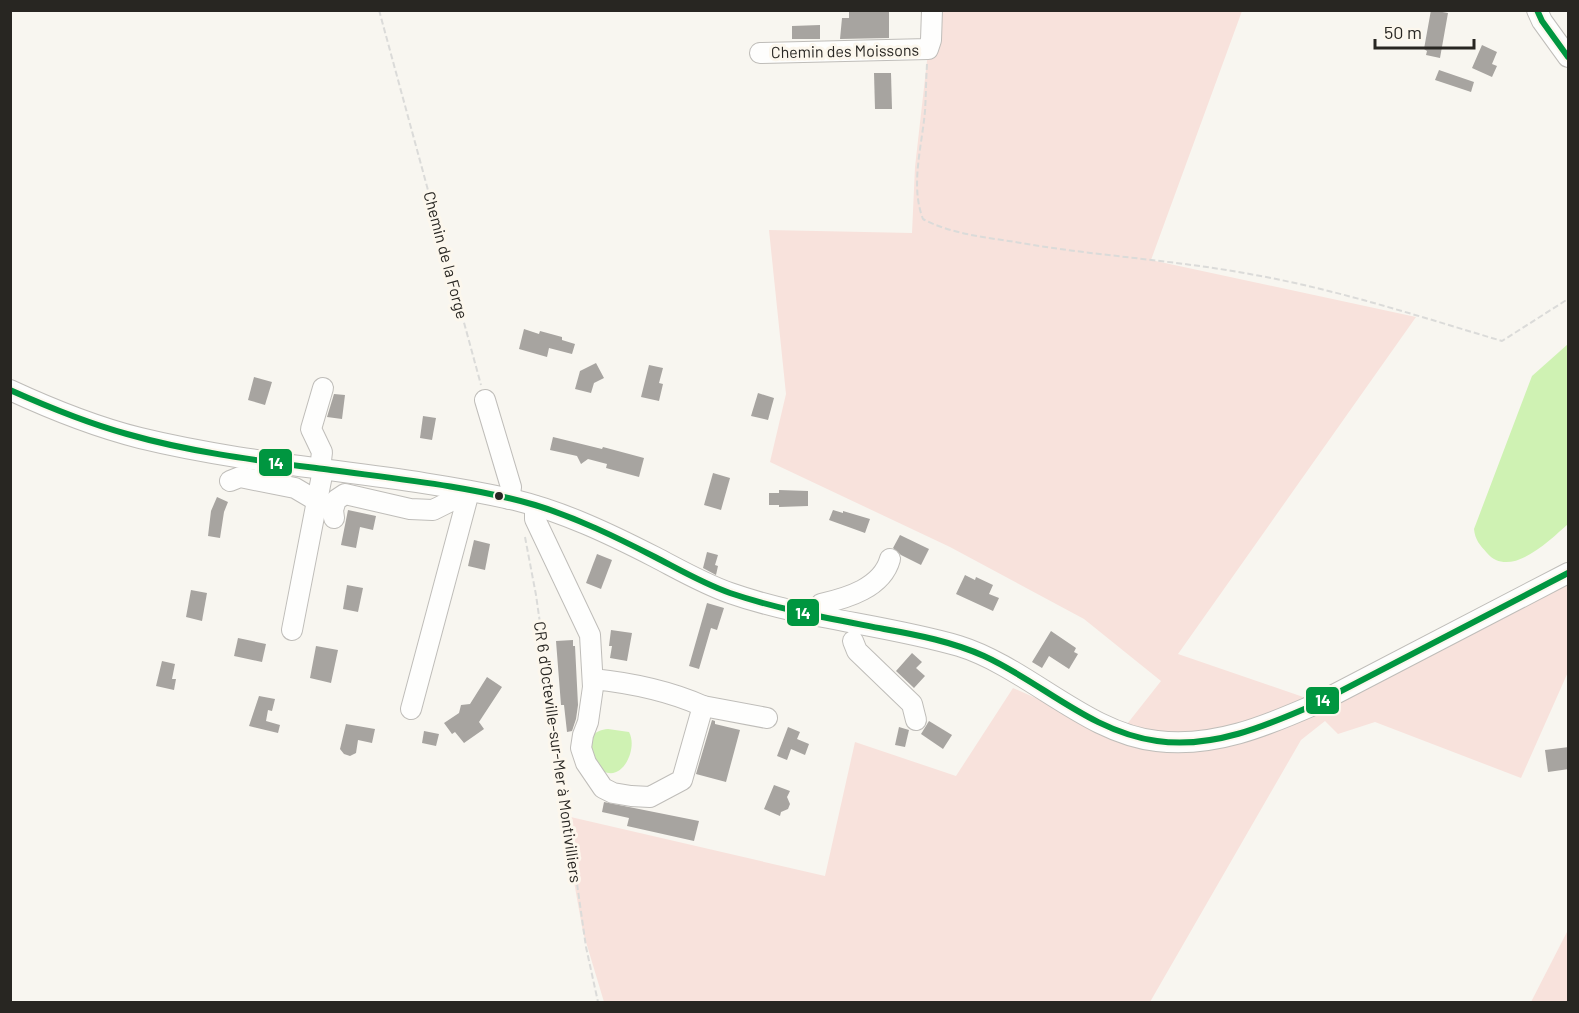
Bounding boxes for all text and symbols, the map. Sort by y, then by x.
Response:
scale bar [1375,12,1474,50]
text: 50 m [1384,21,1422,43]
street label: Chemin des Moissons [771,40,919,61]
street label: Chemin de la Forge [420,189,473,321]
line badge: 14 [258,448,293,477]
text: 14 [268,453,284,472]
unlabelled marker [493,490,505,502]
line badge: 14 [786,598,820,627]
text: 14 [795,603,811,622]
street label: CR 6 d'Octeville-sur-Mer à Montivilliers [531,620,586,884]
line badge: 14 [1305,686,1340,715]
text: 14 [1315,690,1331,709]

